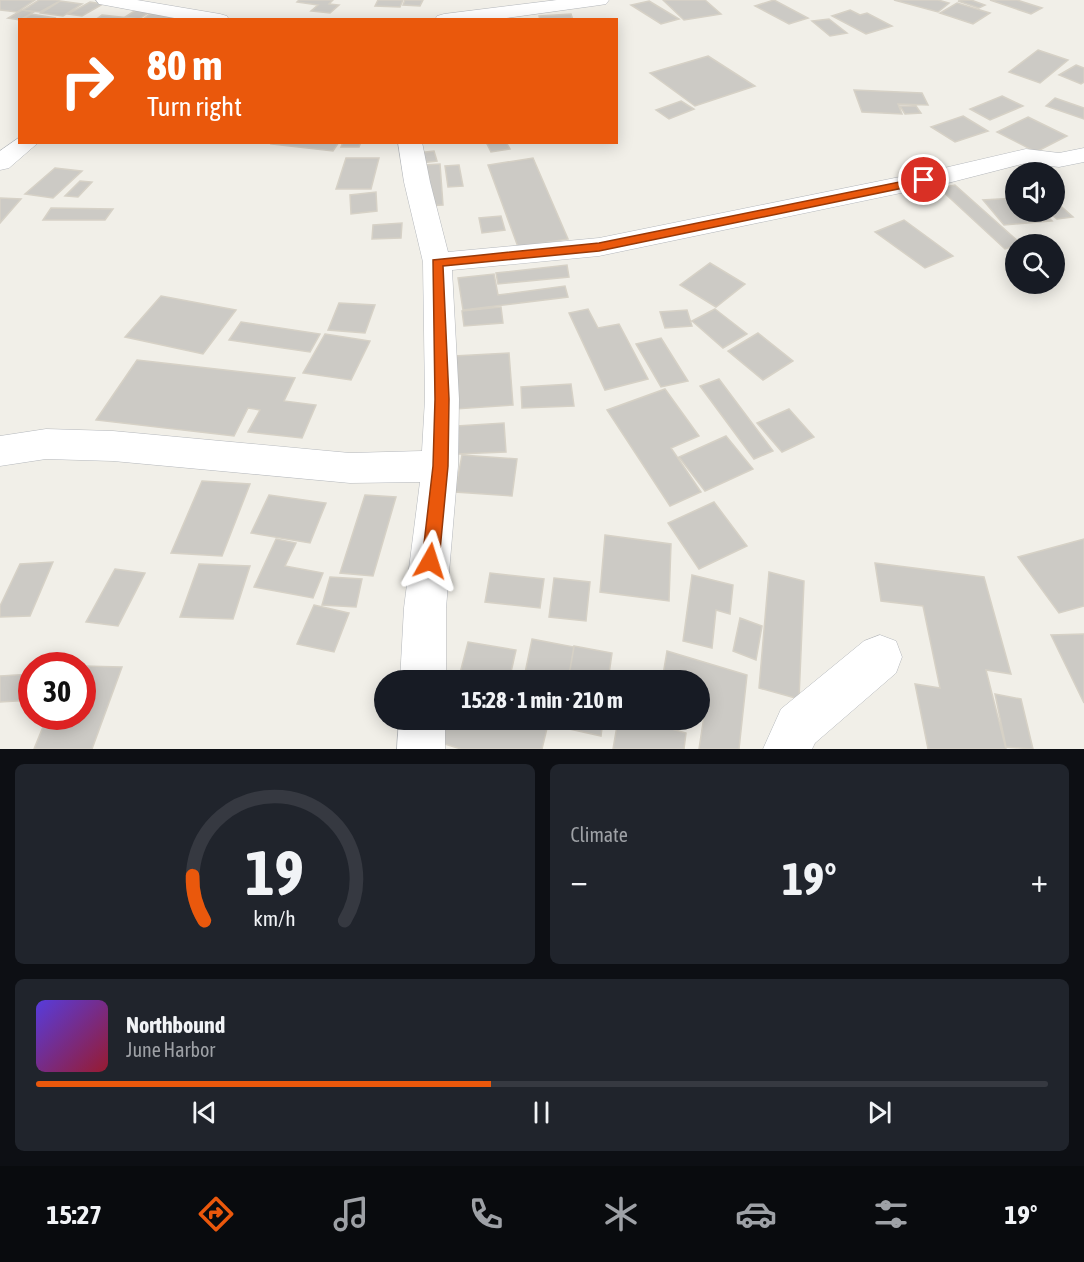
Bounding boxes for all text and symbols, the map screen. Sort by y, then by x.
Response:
text: 80 m [147,41,222,89]
icon: right [48,42,126,120]
text: Turn right [147,91,242,122]
pin [898,154,949,205]
map controls [1005,162,1065,294]
button: sound [1005,162,1065,222]
icon: arrive [907,163,940,196]
button: search [1005,234,1065,294]
position arrow [398,529,462,593]
speed limit sign: 30 [18,652,96,730]
text: 15:28 · 1 min · 210 m [461,687,623,713]
text: Climate [571,823,628,846]
text: 19 [245,837,304,908]
text: 19° [782,853,837,905]
text: − [571,861,588,899]
text: + [1031,861,1048,899]
text: km/h [253,906,296,931]
text: Northbound [126,1012,225,1038]
text: June Harbor [126,1038,215,1061]
icon: previous [188,1096,221,1129]
icon: pause [525,1096,558,1129]
icon: next [863,1096,896,1129]
icon: directions [195,1193,237,1235]
icon: music [330,1193,372,1235]
icon: phone [465,1193,507,1235]
icon: climate [600,1193,642,1235]
icon: car [735,1193,777,1235]
icon: filters [870,1193,912,1235]
text: 15:27 [46,1199,102,1230]
text: 19° [1005,1199,1037,1230]

